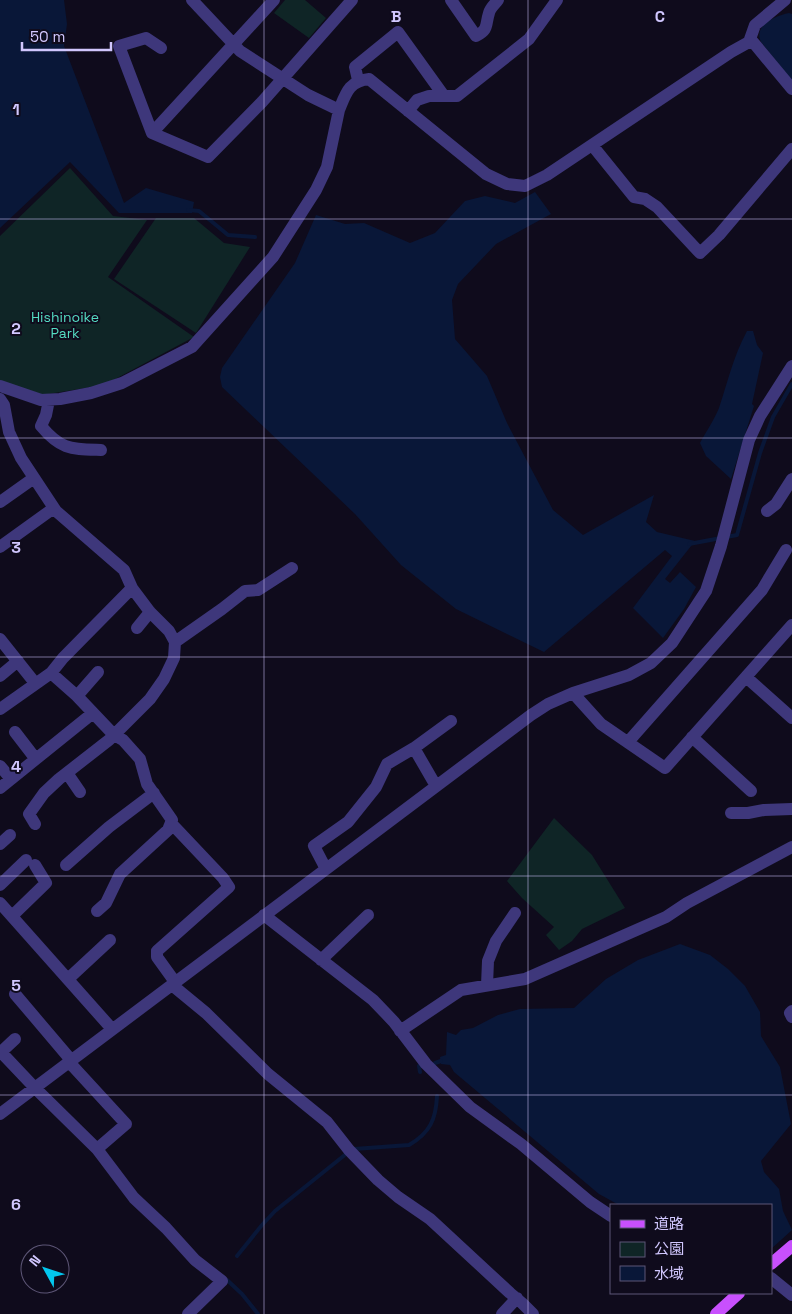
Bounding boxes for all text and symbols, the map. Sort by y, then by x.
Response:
text: B [391,6,401,27]
text: C [655,6,665,27]
scale bar [22,20,111,52]
text: 50 m [30,27,65,46]
text: 1 [12,99,20,120]
park label: Hishinoike Park [31,308,99,342]
text: 2 [11,318,21,339]
text: 3 [11,537,21,558]
text: 4 [11,756,21,777]
text: 5 [11,975,21,996]
text: 6 [11,1194,21,1215]
legend [610,1204,772,1294]
text: 道路 [654,1214,684,1233]
text: 公園 [654,1239,684,1258]
north arrow [20,1244,70,1294]
text: N [25,1251,45,1270]
text: 水域 [654,1264,684,1283]

